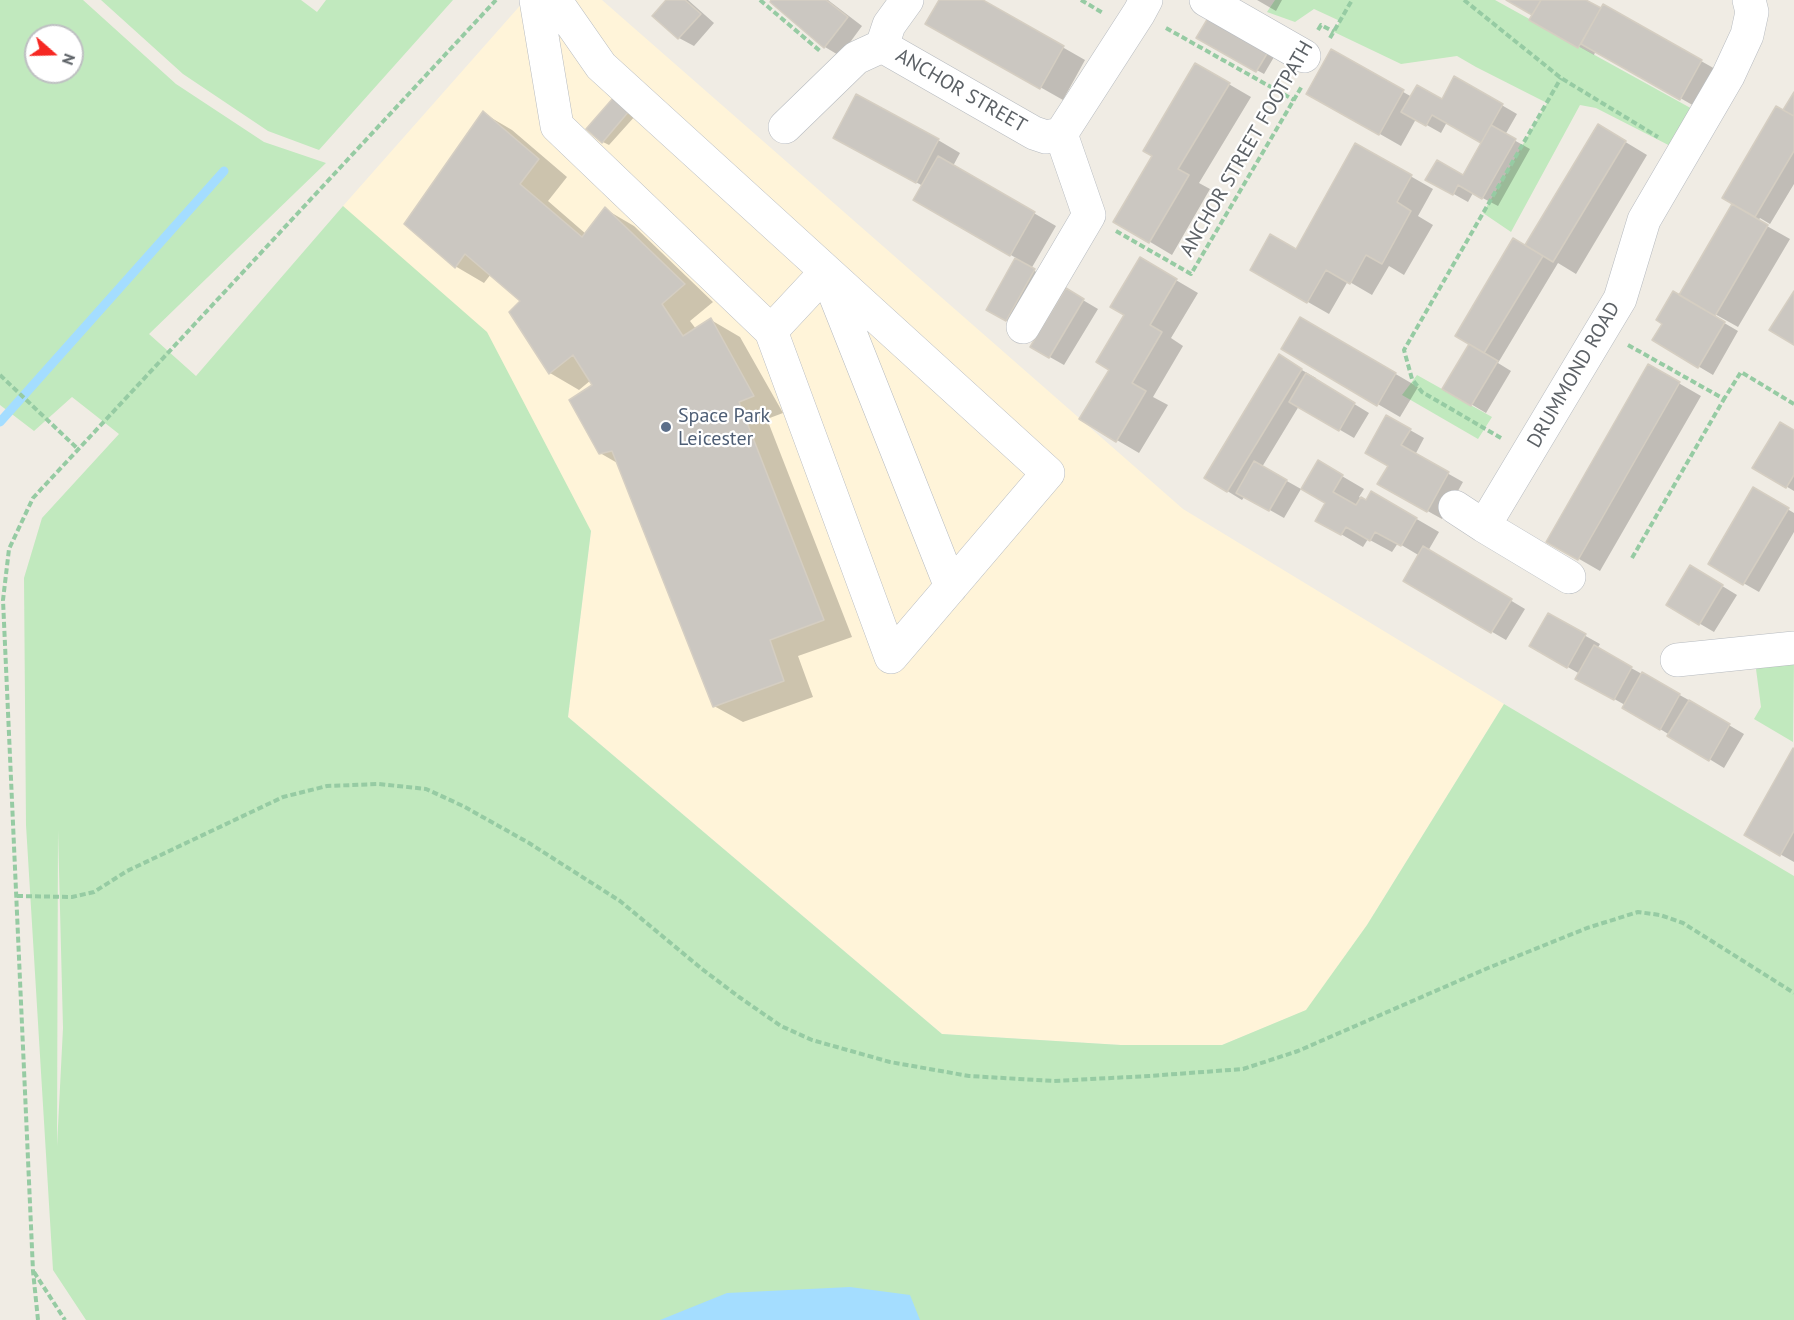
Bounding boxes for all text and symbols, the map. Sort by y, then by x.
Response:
north arrow [24,24,84,84]
street label: ANCHOR STREET FOOTPATH [1175,37,1319,261]
street label: ANCHOR STREET [891,44,1031,138]
text: N [58,51,80,68]
street label: DRUMMOND ROAD [1523,298,1625,452]
place label: Space Park Leicester [678,404,770,451]
marker: Space Park Leicester [659,420,673,434]

